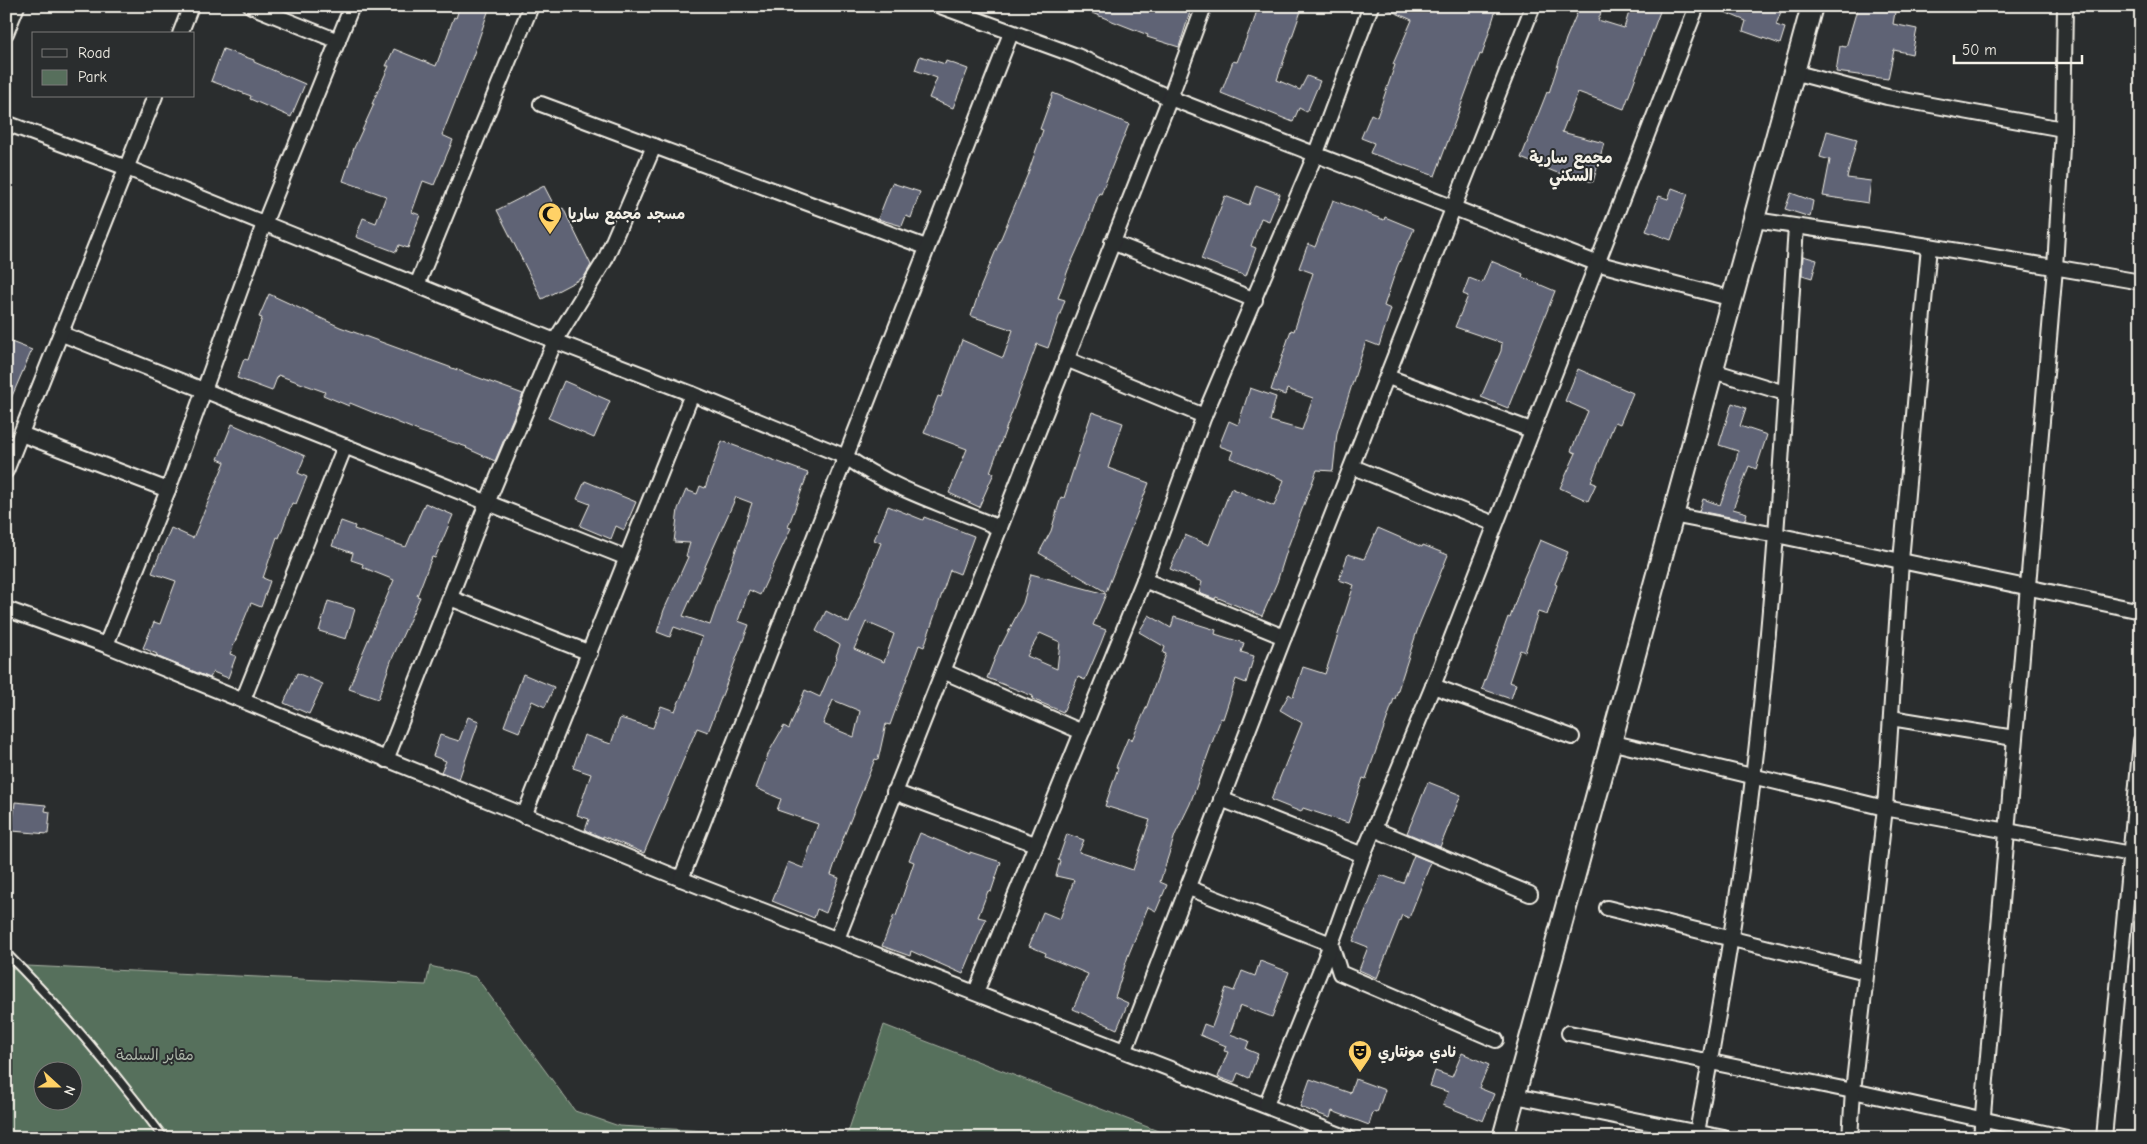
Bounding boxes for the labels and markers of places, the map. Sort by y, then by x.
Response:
mosque icon: مسجد مجمع ساريا [537,201,563,235]
place label: مسجد مجمع ساريا [568,205,685,225]
theatre icon: نادي مونتاري [1347,1039,1373,1073]
place label: نادي مونتاري [1378,1043,1456,1064]

